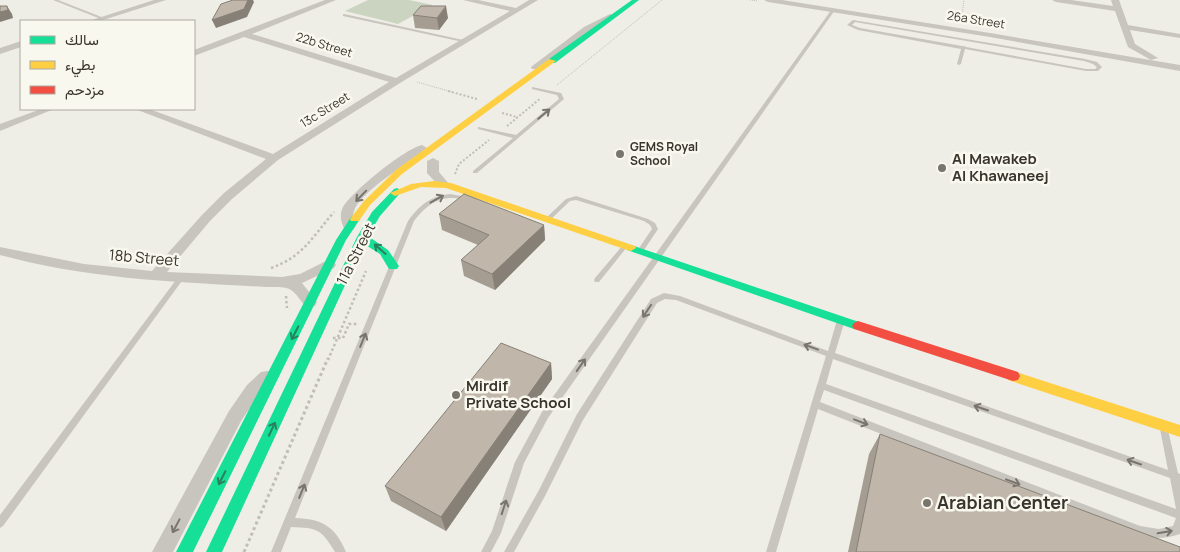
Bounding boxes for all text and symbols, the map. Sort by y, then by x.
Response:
street label: 26a Street [946,7,1007,33]
legend [20,20,195,110]
street label: 22b Street [294,28,355,61]
text: سالك [65,29,99,50]
text: بطيء [65,54,95,78]
text: مزدحم [65,79,104,100]
street label: 13c Street [297,88,353,132]
one-way arrow [537,109,550,120]
place label: GEMS Royal School [630,138,698,169]
marker: GEMS Royal School [614,148,626,160]
place label: Al Mawakeb Al Khawaneej [952,148,1049,186]
marker: Al Mawakeb Al Khawaneej [936,162,948,174]
one-way arrow [355,189,367,202]
one-way arrow [429,194,444,204]
street label: 11a Street [331,219,380,288]
one-way arrow [373,243,386,255]
street label: 18b Street [108,244,180,271]
one-way arrow [642,304,652,318]
one-way arrow [290,325,300,340]
one-way arrow [359,333,368,348]
one-way arrow [804,342,819,351]
one-way arrow [576,358,586,372]
place label: Mirdif Private School [466,375,571,413]
marker: Mirdif Private School [450,389,462,401]
one-way arrow [974,403,989,412]
one-way arrow [853,418,869,427]
one-way arrow [268,422,278,437]
one-way arrow [1127,457,1142,466]
one-way arrow [217,470,226,485]
one-way arrow [1005,477,1020,487]
one-way arrow [298,484,307,499]
place label: Arabian Center [937,490,1068,514]
marker: Arabian Center [921,497,933,509]
one-way arrow [500,499,510,515]
one-way arrow [171,518,180,533]
one-way arrow [1157,527,1173,537]

